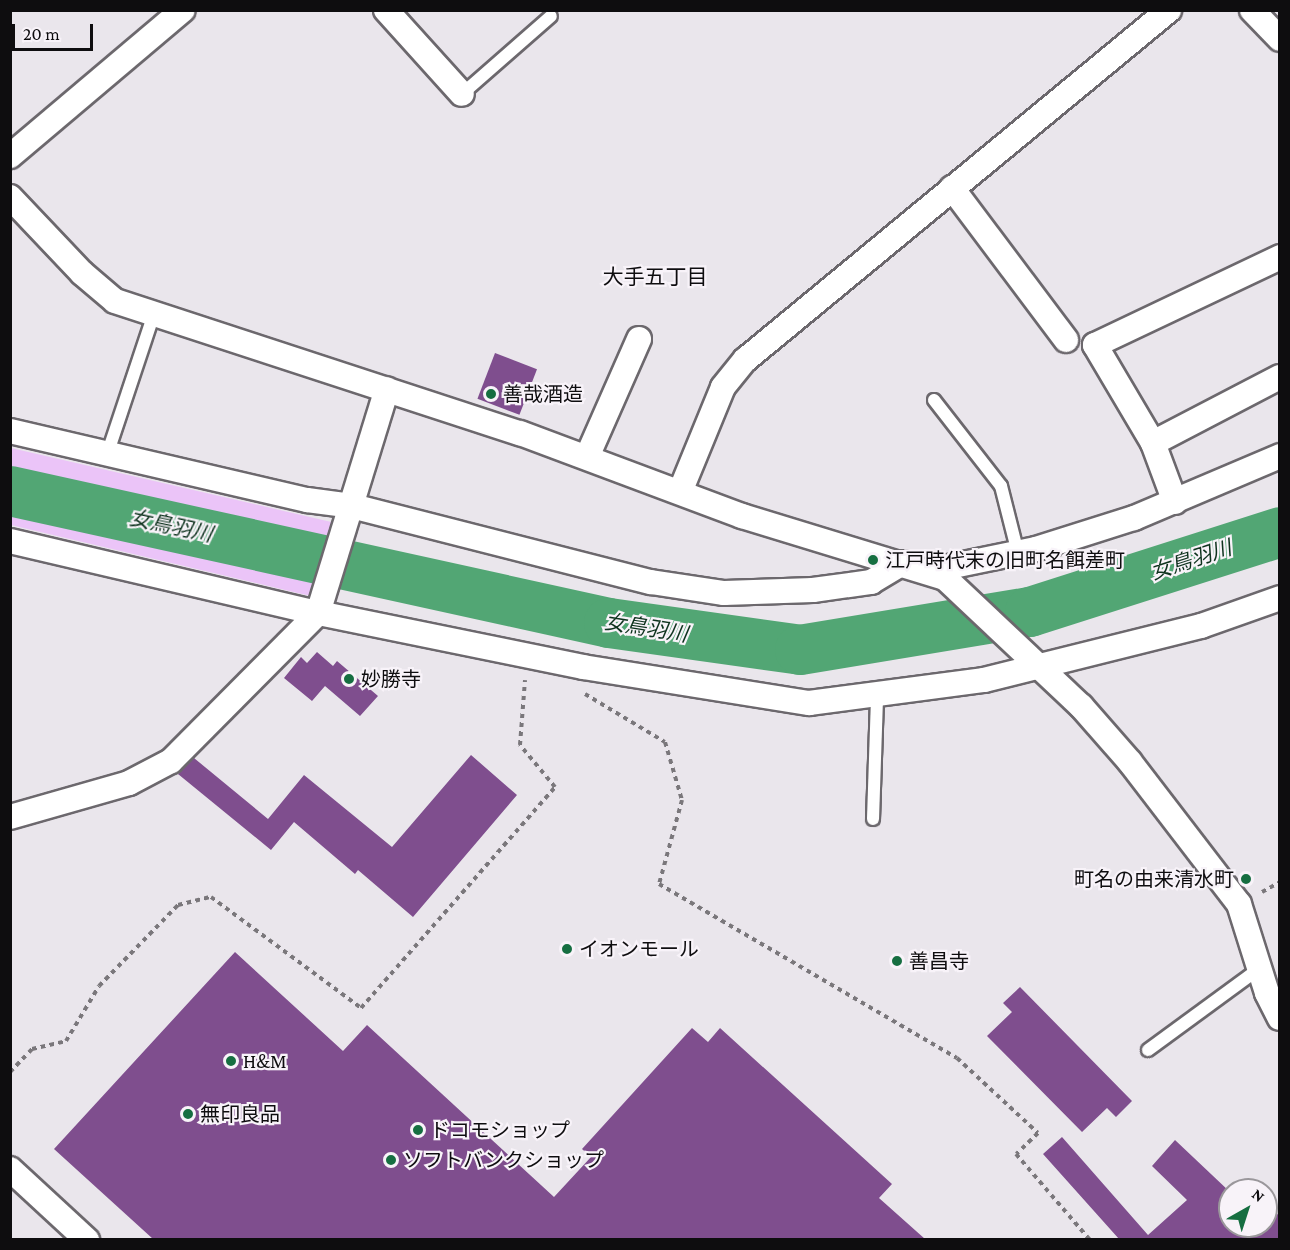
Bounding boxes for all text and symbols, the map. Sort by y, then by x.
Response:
scale bar [15,12,96,50]
text: 20 m [23,24,60,44]
district label: 大手五丁目 [603,264,707,290]
place label: 善哉酒造 [503,382,583,406]
marker: 善哉酒造 [484,387,498,401]
water label: 女鳥羽川 [127,505,215,547]
water label: 女鳥羽川 [1147,535,1235,585]
place label: 江戸時代末の旧町名餌差町 [885,548,1125,572]
marker: 江戸時代末の旧町名餌差町 [866,553,880,567]
water label: 女鳥羽川 [603,609,689,647]
place label: 妙勝寺 [361,667,421,691]
marker: 妙勝寺 [342,672,356,686]
place label: 町名の由来清水町 [1074,867,1234,891]
marker: 町名の由来清水町 [1239,872,1253,886]
place label: イオンモール [579,937,699,961]
marker: イオンモール [560,942,574,956]
place label: 善昌寺 [909,949,969,973]
marker: 善昌寺 [890,954,904,968]
place label: H&M [243,1049,287,1073]
marker: H&M [224,1054,238,1068]
place label: 無印良品 [200,1102,280,1126]
marker: 無印良品 [181,1107,195,1121]
place label: ドコモショップ [430,1118,570,1142]
marker: ドコモショップ [411,1123,425,1137]
place label: ソフトバンクショップ [403,1148,603,1172]
marker: ソフトバンクショップ [384,1153,398,1167]
north arrow [1218,1178,1278,1238]
text: N [1249,1185,1268,1205]

